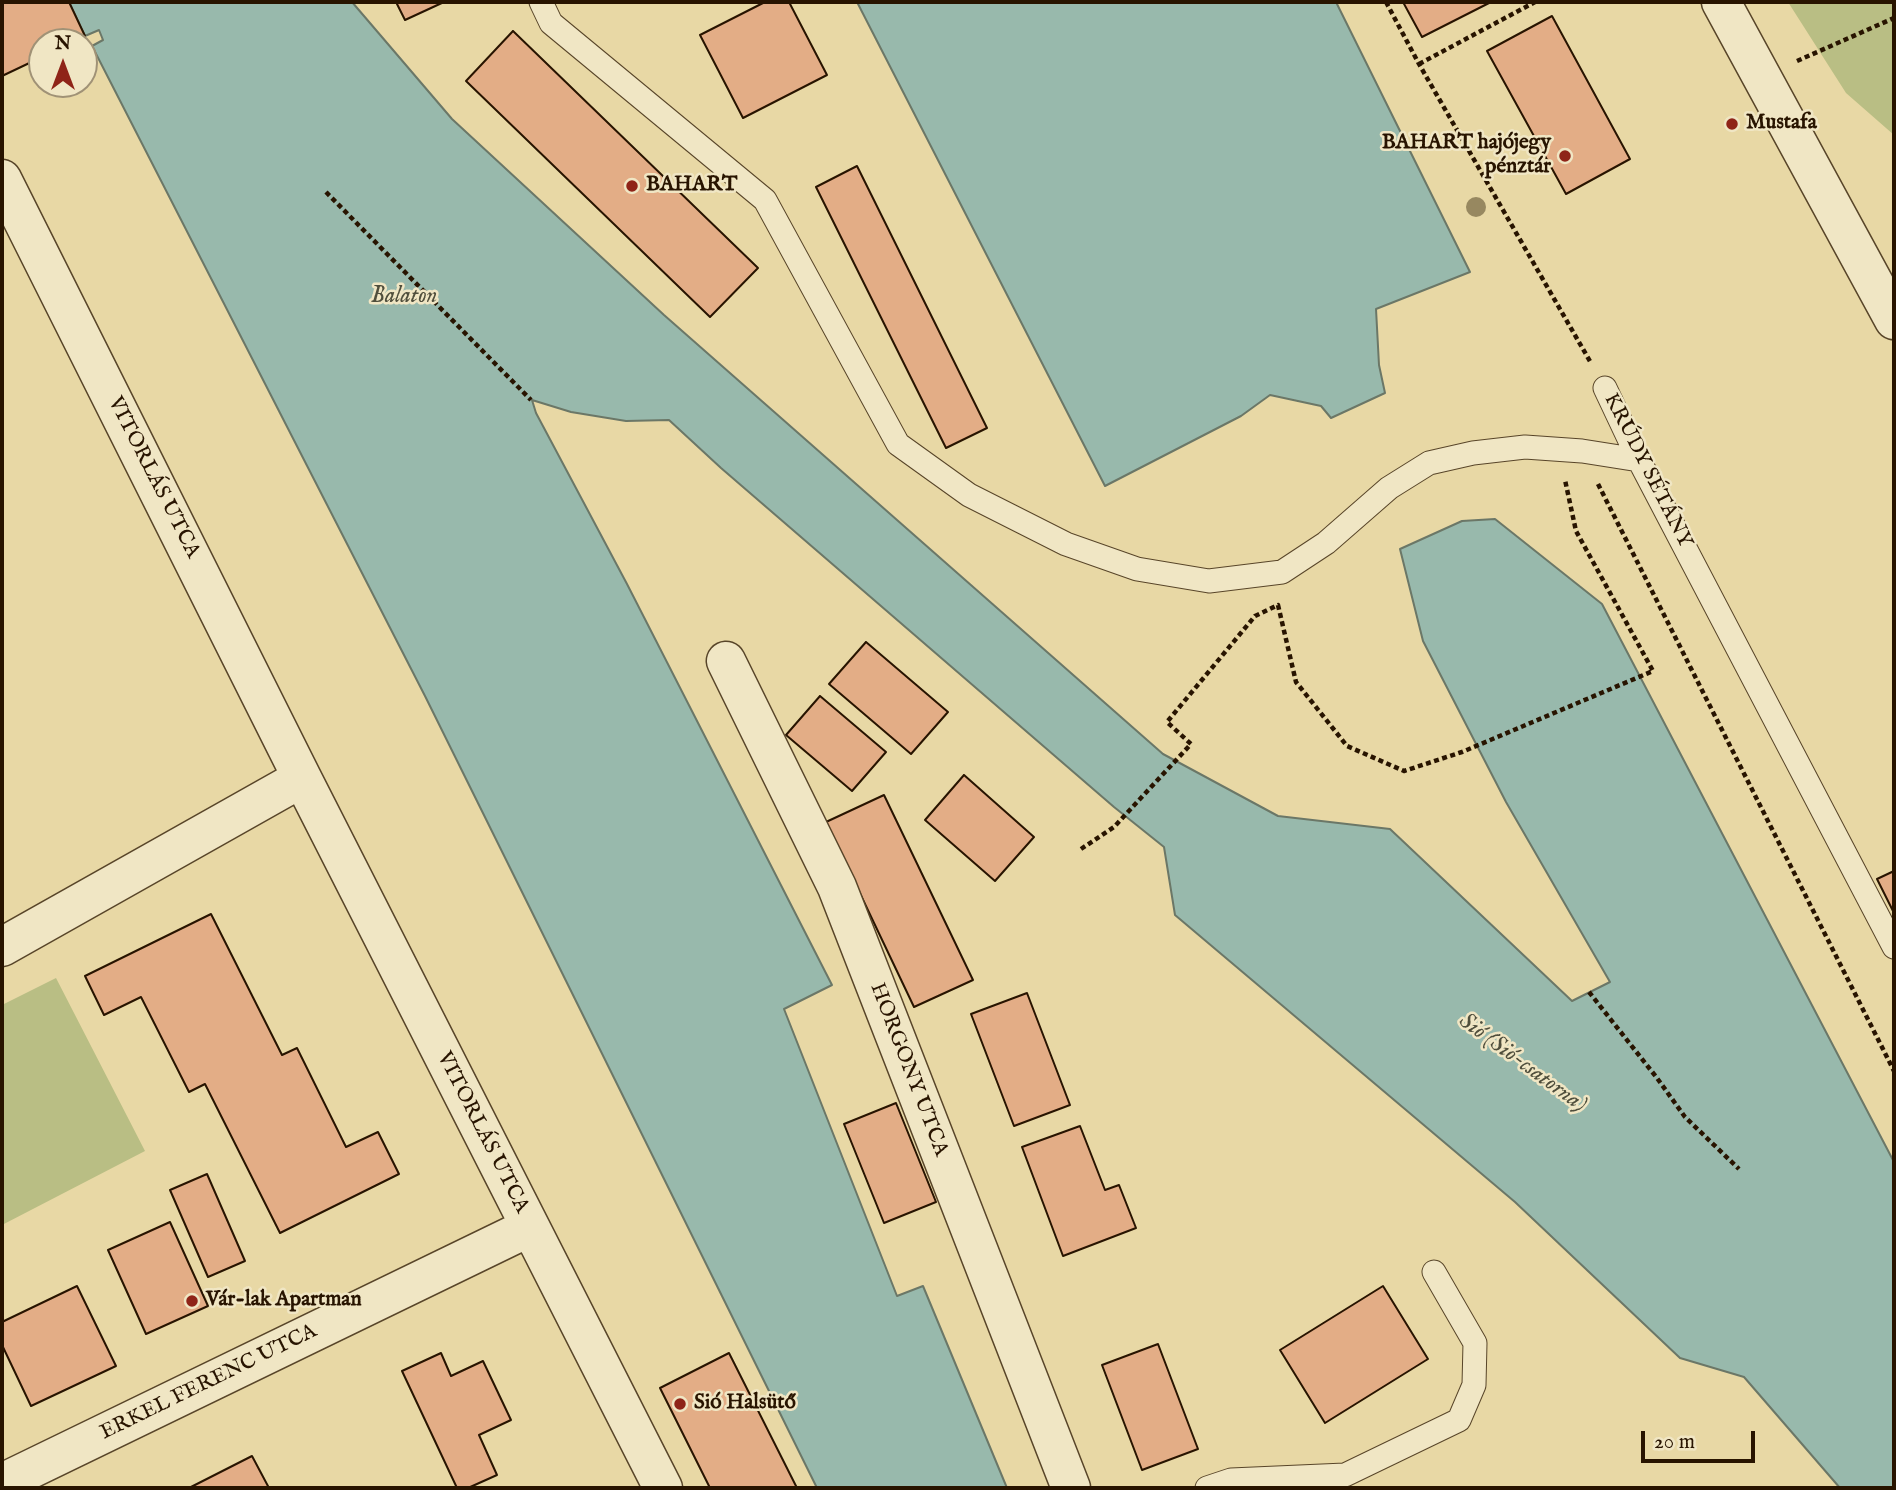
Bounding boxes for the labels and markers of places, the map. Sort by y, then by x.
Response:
place label: Mustafa [1746,111,1817,137]
marker: Mustafa [1724,116,1740,132]
place label: BAHART hajójegy pénztár [1382,131,1551,181]
marker: BAHART hajójegy pénztár [1557,148,1573,164]
place label: BAHART [646,173,737,199]
marker: BAHART [624,178,640,194]
place label: Vár-lak Apartman [206,1288,362,1314]
marker: Vár-lak Apartman [184,1293,200,1309]
place label: Sió Halsütő [694,1391,796,1417]
marker: Sió Halsütő [672,1396,688,1412]

